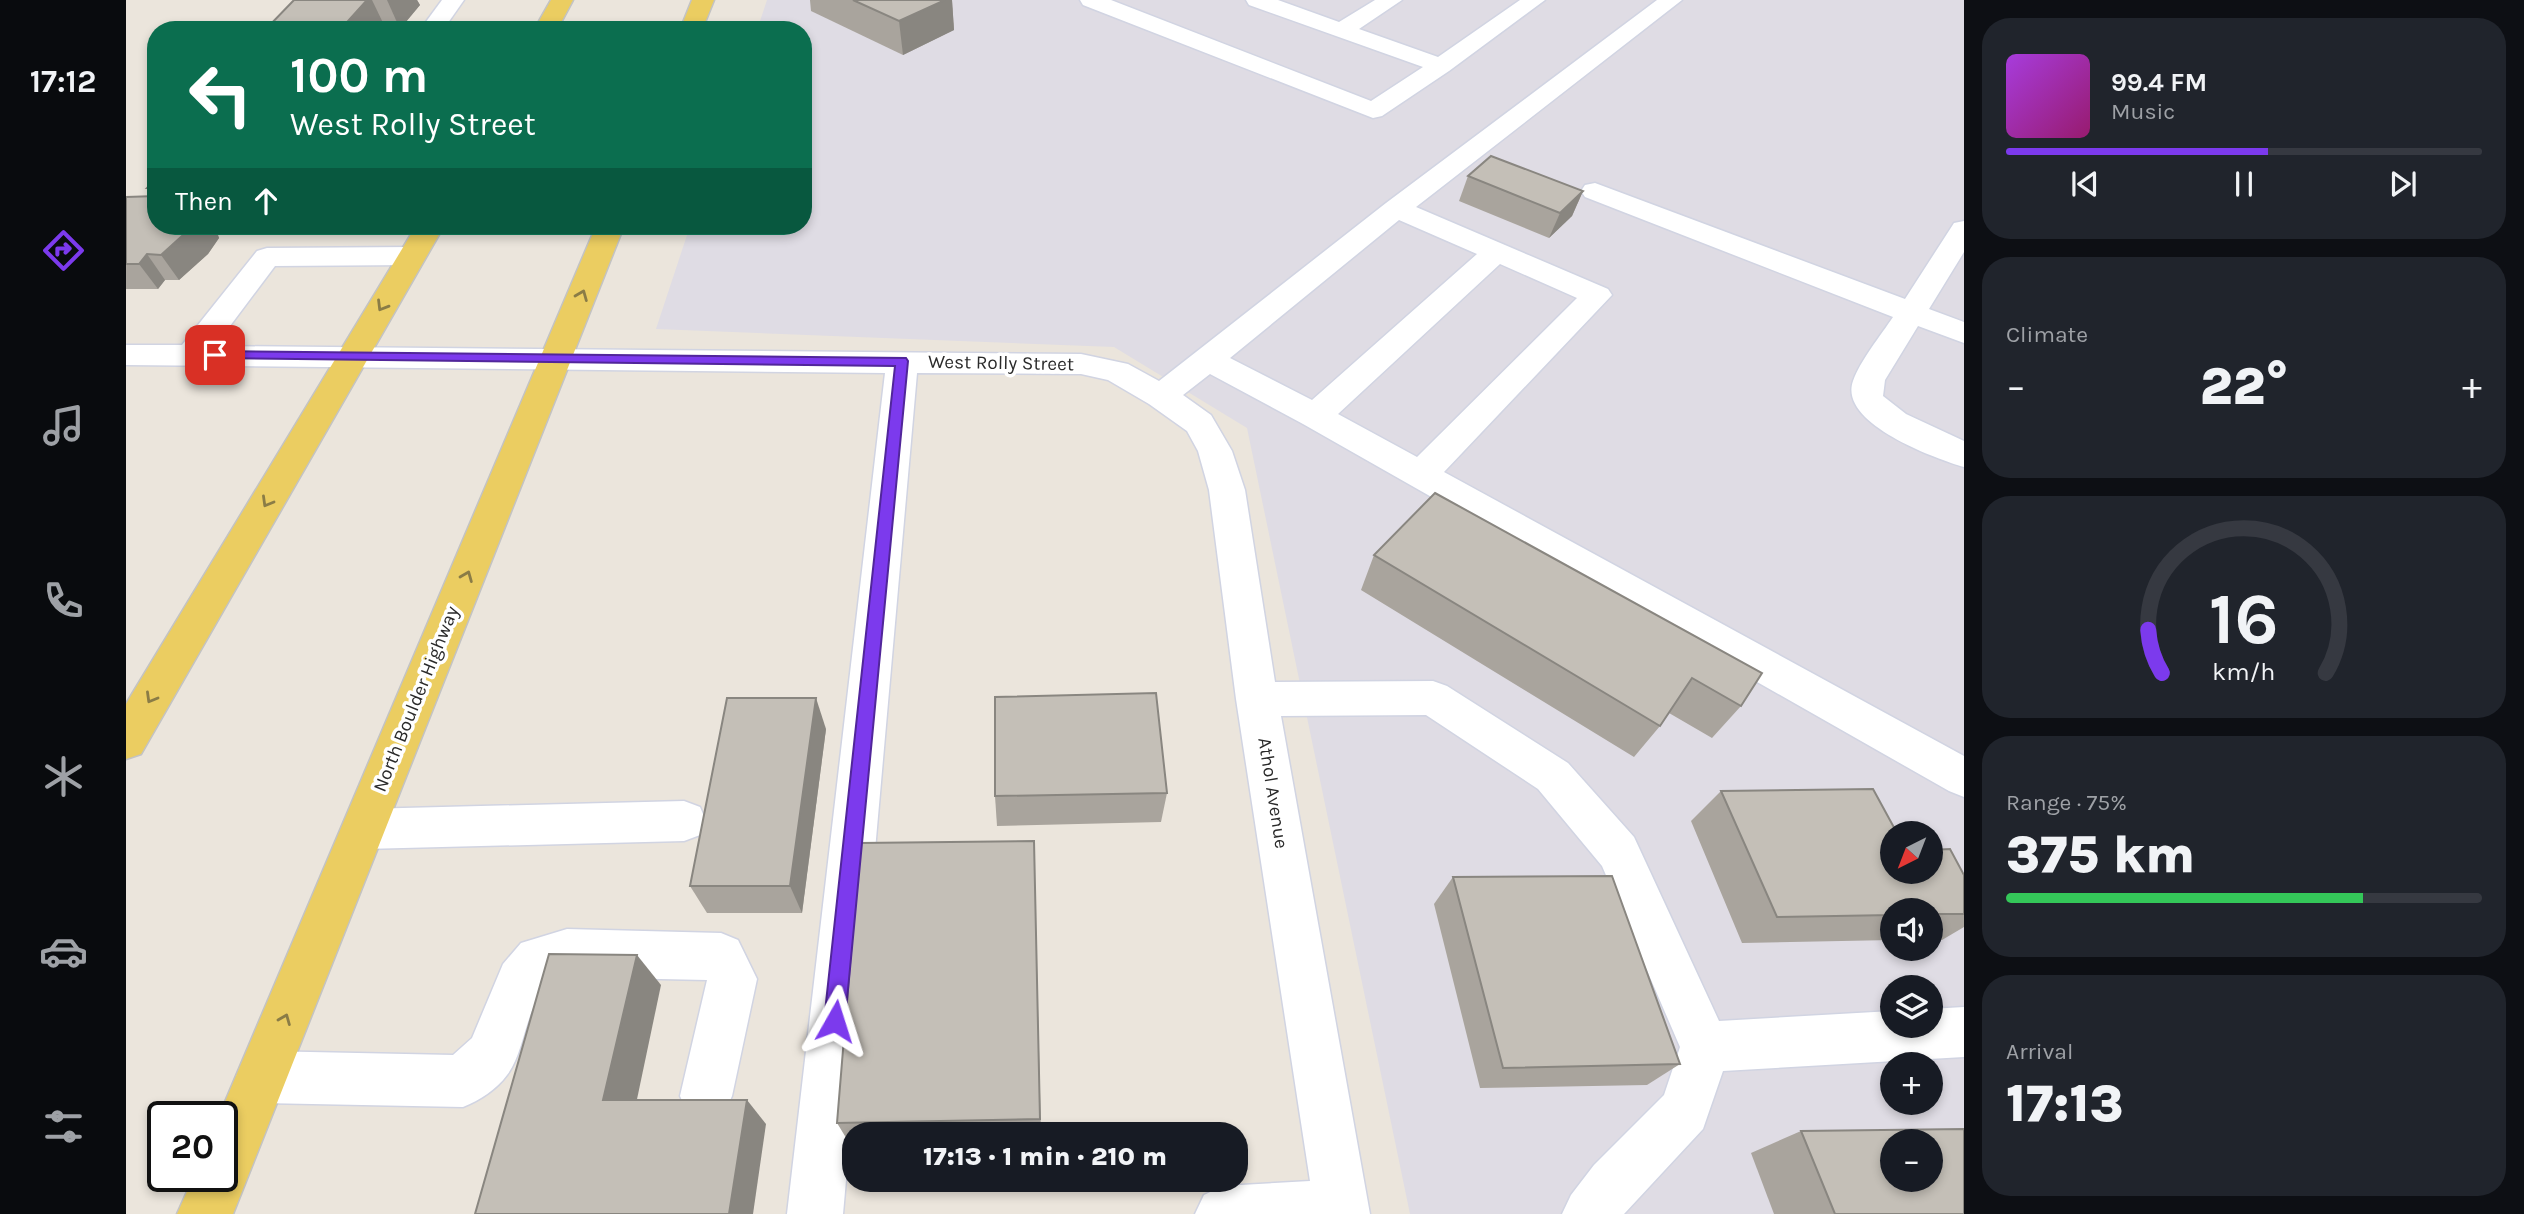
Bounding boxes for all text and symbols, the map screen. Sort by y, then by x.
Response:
text: 100 m [290,47,428,104]
icon: left [175,49,266,140]
text: 17:12 [30,63,96,100]
text: 99.4 FM [2111,67,2207,98]
text: Music [2111,98,2175,125]
text: West Rolly Street [290,106,536,143]
icon: previous [2066,165,2104,203]
icon: pause [2225,165,2263,203]
icon: next [2384,165,2422,203]
icon: ahead [247,182,285,220]
text: Then [175,186,233,217]
icon: directions [39,226,88,275]
one-way arrow [574,289,588,302]
one-way arrow [378,298,391,311]
text: Climate [2006,321,2088,348]
pin [185,325,245,385]
icon: arrive [196,336,234,374]
street label: West Rolly Street [928,351,1074,375]
text: 22° [2200,356,2288,417]
text: − [2006,364,2026,409]
text: + [2462,364,2482,409]
icon: music [39,401,88,450]
one-way arrow [262,494,275,507]
one-way arrow [459,570,473,583]
icon: phone [39,576,88,625]
text: 16 [2209,576,2279,661]
street label: North Boulder Highway [369,603,463,795]
text: km/h [2212,657,2276,686]
one-way arrow [147,690,160,703]
street label: Athol Avenue [1253,736,1293,850]
icon: climate [39,752,88,801]
text: Range · 75% [2006,789,2127,816]
north arrow [1880,821,1942,884]
map controls [1880,821,1943,1192]
text: 375 km [2006,824,2195,885]
button: sound [1880,898,1943,961]
icon: car [39,927,88,976]
button: layers [1880,975,1943,1038]
position arrow [798,984,872,1058]
one-way arrow [277,1014,291,1026]
text: Arrival [2006,1038,2073,1065]
button: + [1880,1052,1943,1115]
text: 17:13 [2006,1073,2124,1134]
speed limit sign: 20 [147,1101,238,1192]
icon: filters [39,1102,88,1151]
button: − [1880,1129,1943,1192]
text: 17:13 · 1 min · 210 m [923,1141,1167,1172]

